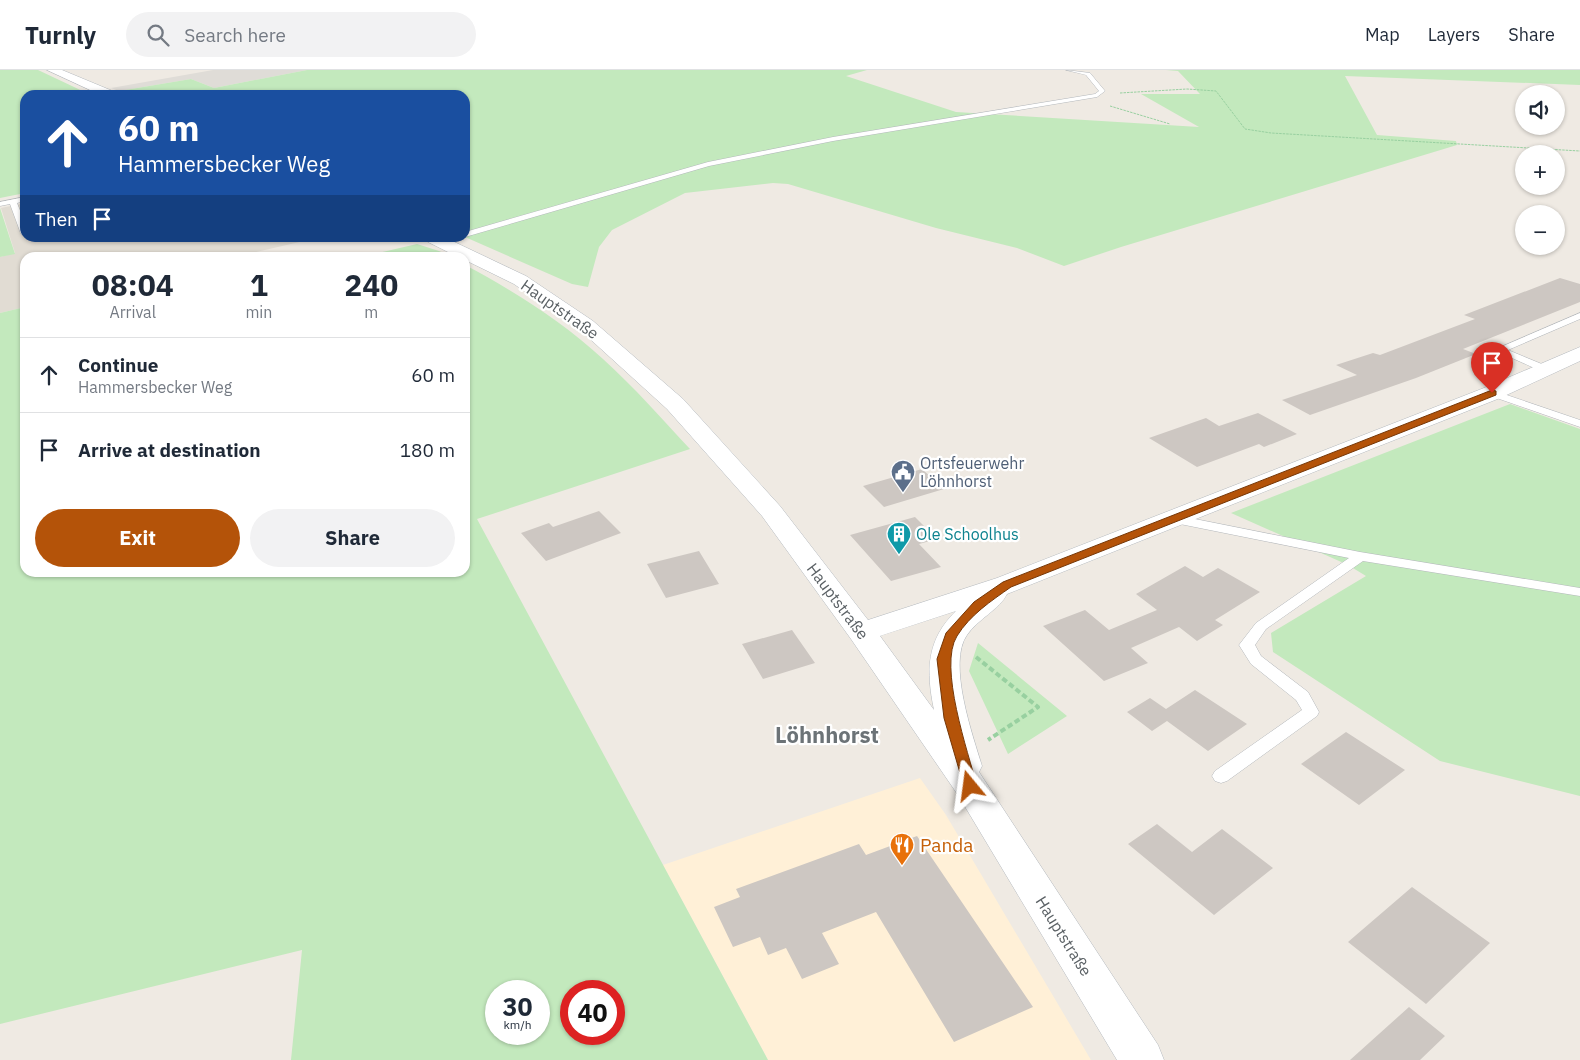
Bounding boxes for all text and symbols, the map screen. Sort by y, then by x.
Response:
search box [126,12,476,57]
text: Turnly [25,19,96,51]
icon: search [144,21,172,49]
text: Search here [184,23,286,47]
text: Map [1365,23,1400,46]
text: Layers [1428,23,1480,46]
text: Share [1508,23,1555,46]
map controls [1515,85,1565,255]
button: sound [1515,85,1565,135]
text: 60 m [118,105,200,151]
icon: ahead [35,110,100,175]
button: + [1515,145,1565,195]
text: Hammersbecker Weg [118,149,330,178]
icon: arrive [88,205,116,233]
button: − [1515,205,1565,255]
text: Then [35,207,78,231]
text: 08:04 [92,265,174,304]
text: 1 [250,265,268,304]
text: 240 [344,265,398,304]
street label: Hauptstraße [517,275,603,343]
text: Arrival [109,302,156,322]
text: min [245,302,272,322]
text: m [364,302,378,322]
pin [1471,342,1513,393]
icon: arrive [1478,349,1506,377]
text: Continue [78,353,158,377]
icon: ahead [35,361,63,389]
text: 60 m [411,363,455,387]
text: Hammersbecker Weg [78,377,232,397]
icon: arrive [35,436,63,464]
text: Arrive at destination [78,438,261,462]
text: 180 m [400,438,455,462]
place label: Ortsfeuerwehr Löhnhorst [920,453,1024,491]
public building icon: Ortsfeuerwehr Löhnhorst [890,459,916,493]
button: Exit [35,509,240,567]
button: Share [250,509,455,567]
building icon: Ole Schoolhus [886,521,912,555]
place label: Ole Schoolhus [916,524,1019,544]
street label: Hauptstraße [803,559,873,643]
district label: Löhnhorst [775,720,879,749]
position arrow [943,759,995,811]
restaurant icon: Panda [889,832,915,866]
place label: Panda [920,833,973,857]
street label: Hauptstraße [1032,892,1097,980]
speed limit sign: 40 [560,980,625,1045]
text: 30 [502,990,533,1023]
text: km/h [503,1017,532,1032]

